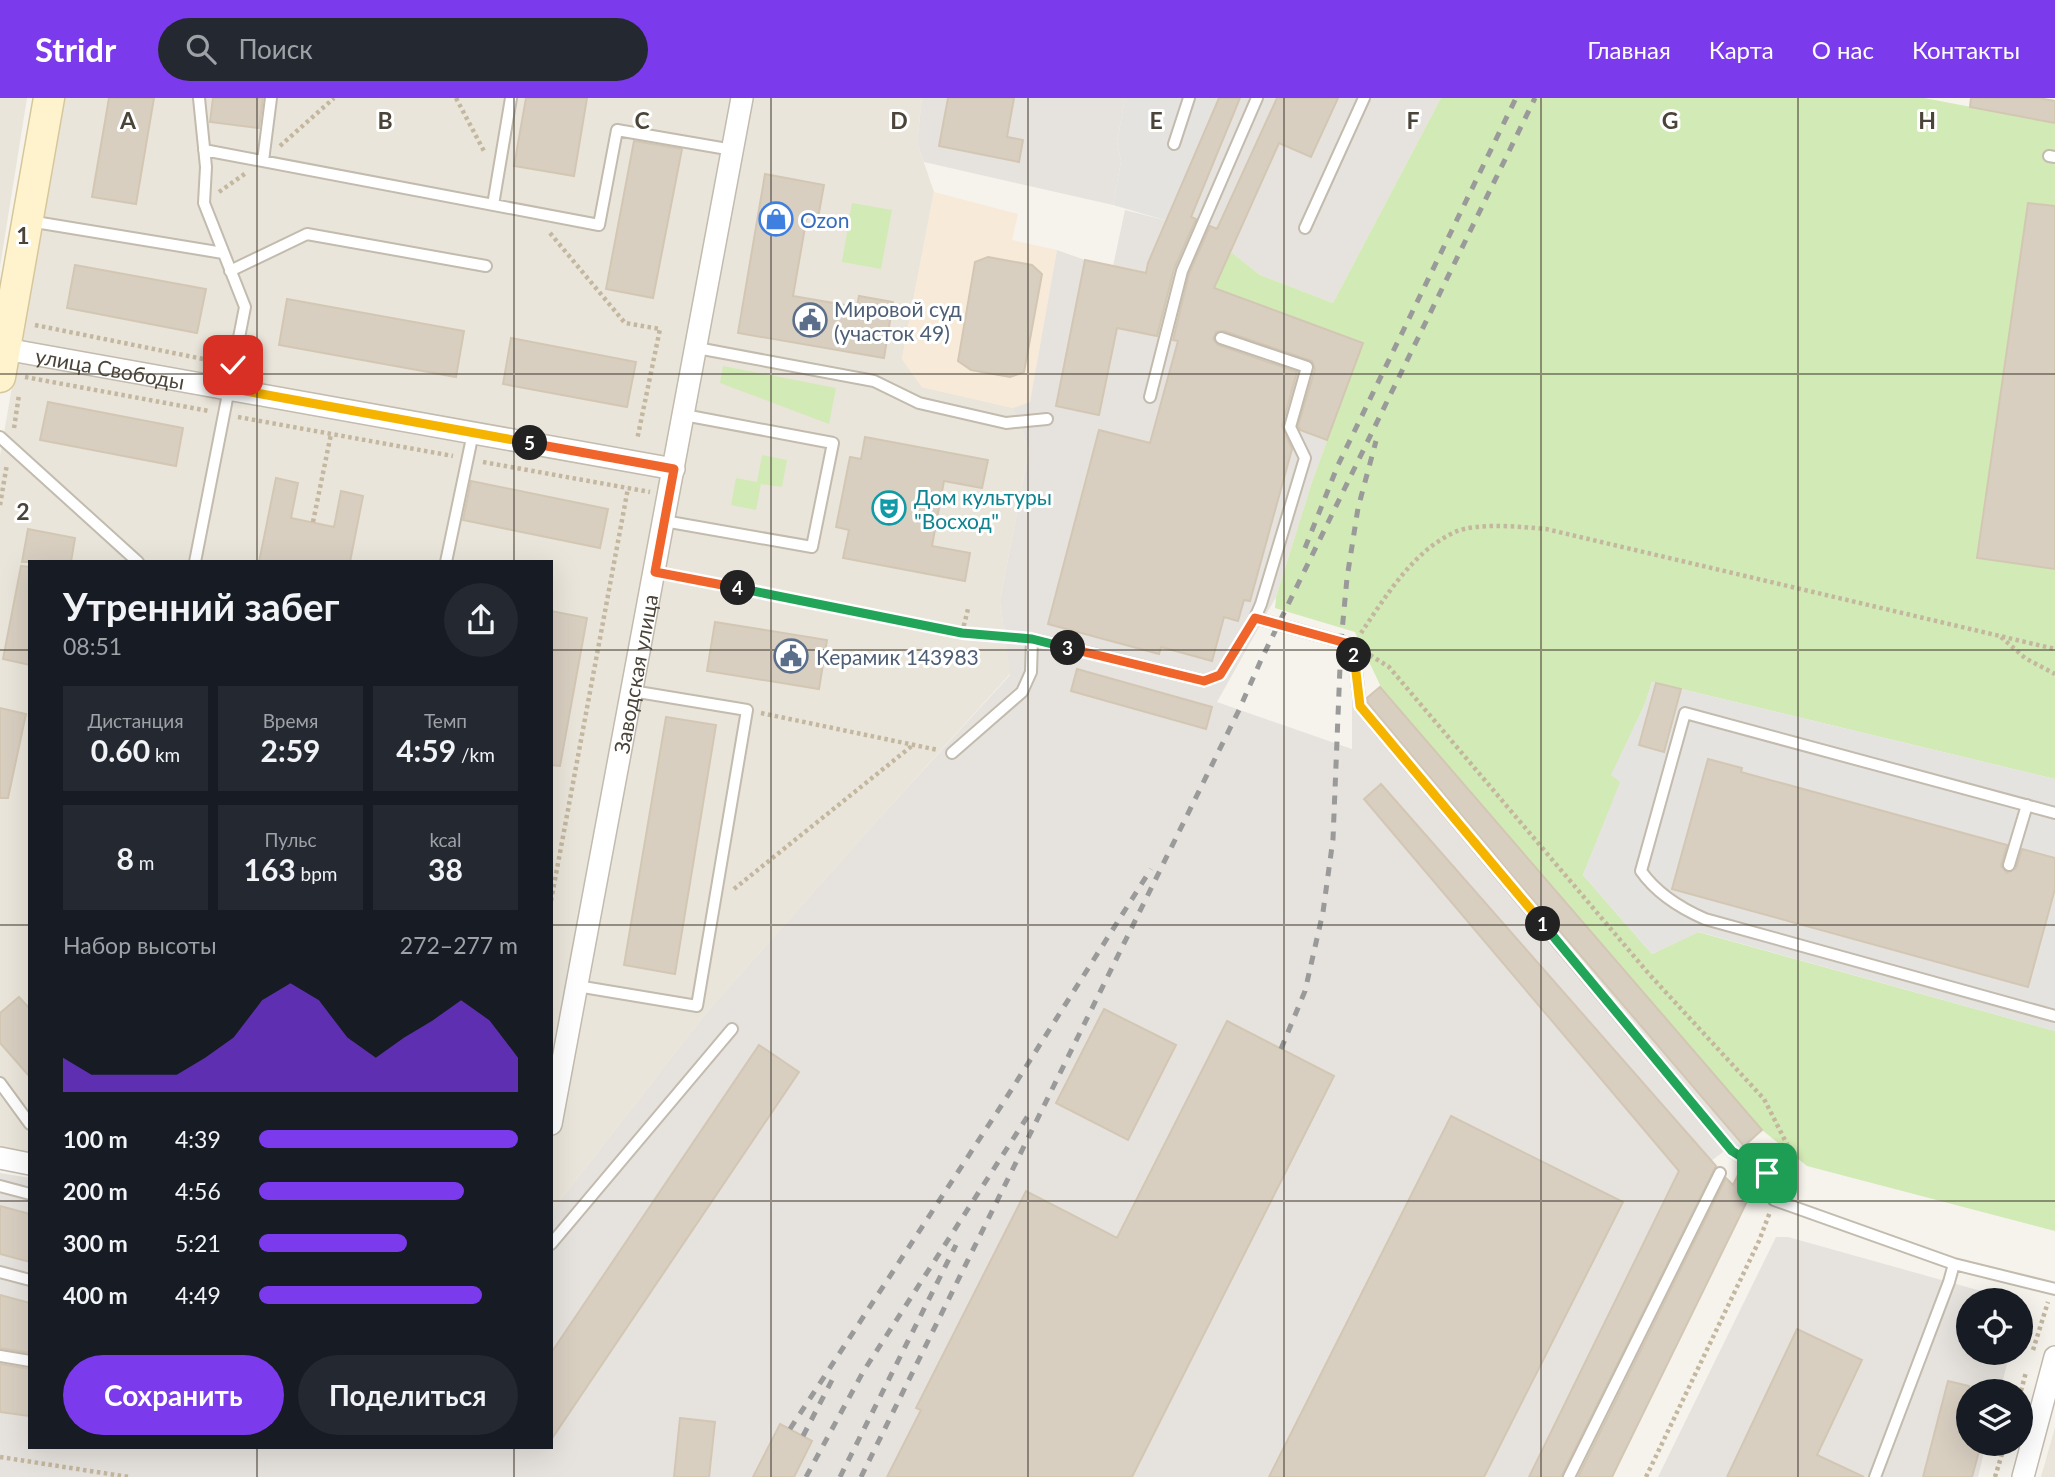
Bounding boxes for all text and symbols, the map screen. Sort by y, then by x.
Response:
search box [158,18,648,81]
text: Stridr [35,29,116,69]
icon: search [182,30,220,68]
text: Поиск [238,33,313,65]
text: Главная [1587,35,1671,64]
text: Карта [1709,35,1774,64]
text: О нас [1812,35,1874,64]
text: Контакты [1912,35,2020,64]
text: A [119,106,137,134]
text: B [377,106,393,134]
text: C [634,106,650,134]
text: D [890,106,908,134]
text: E [1149,106,1163,134]
text: F [1406,106,1420,134]
text: G [1662,106,1678,134]
text: H [1918,106,1936,134]
shop icon: Ozon [757,200,795,238]
place label: Ozon [800,207,850,232]
text: 1 [16,221,30,249]
place label: Мировой суд (участок 49) [834,296,962,345]
public building icon: Мировой суд (участок 49) [791,301,829,339]
pin [203,335,263,395]
street label: улица Свободы [34,342,187,393]
icon: check [214,346,252,384]
pin: 5 [512,426,548,460]
text: 5 [524,431,535,454]
place label: Дом культуры "Восход" [914,484,1052,533]
theatre icon: Дом культуры "Восход" [870,489,908,527]
text: 2 [16,497,30,525]
pin: 4 [720,570,756,606]
text: 4 [732,576,743,599]
text: Утренний забег [63,583,340,629]
button: share [444,583,518,657]
street label: Заводская улица [608,592,662,755]
pin: 3 [1050,630,1086,666]
text: 08:51 [63,632,122,660]
text: 3 [1062,636,1073,659]
public building icon: Керамик 143983 [772,637,810,675]
pin: 2 [1336,638,1372,672]
text: 2 [1348,643,1359,666]
place label: Керамик 143983 [816,644,979,669]
text: Дистанция [87,709,184,732]
text: Время [263,709,318,732]
text: Темп [424,709,467,732]
text: 0.60 [91,732,150,768]
text: 2:59 [261,732,320,768]
text: 4:59 [396,732,456,768]
text: km [150,743,180,766]
text: /km [456,743,495,766]
text: Пульс [265,828,316,851]
text: kcal [429,828,462,851]
text: 8 [117,840,134,876]
text: m [134,851,154,874]
text: 163 [244,851,296,887]
text: 38 [428,851,463,887]
text: bpm [296,862,337,885]
pin: 1 [1526,906,1560,942]
text: 1 [1537,912,1548,935]
text: Набор высоты [63,931,217,959]
text: 272–277 m [400,931,518,959]
text: 100 m [63,1125,128,1153]
text: 4:39 [175,1125,221,1153]
pin [1737,1143,1797,1203]
icon: arrive [1748,1154,1786,1192]
text: 200 m [63,1177,128,1205]
text: 4:56 [175,1177,221,1205]
text: 300 m [63,1229,128,1257]
text: 5:21 [175,1229,221,1257]
text: 400 m [63,1281,128,1309]
text: 4:49 [175,1281,221,1309]
map controls [1956,1288,2033,1456]
button: locate [1956,1288,2033,1365]
button: Сохранить [63,1355,284,1435]
button: Поделиться [298,1355,518,1435]
button: layers [1956,1379,2033,1456]

